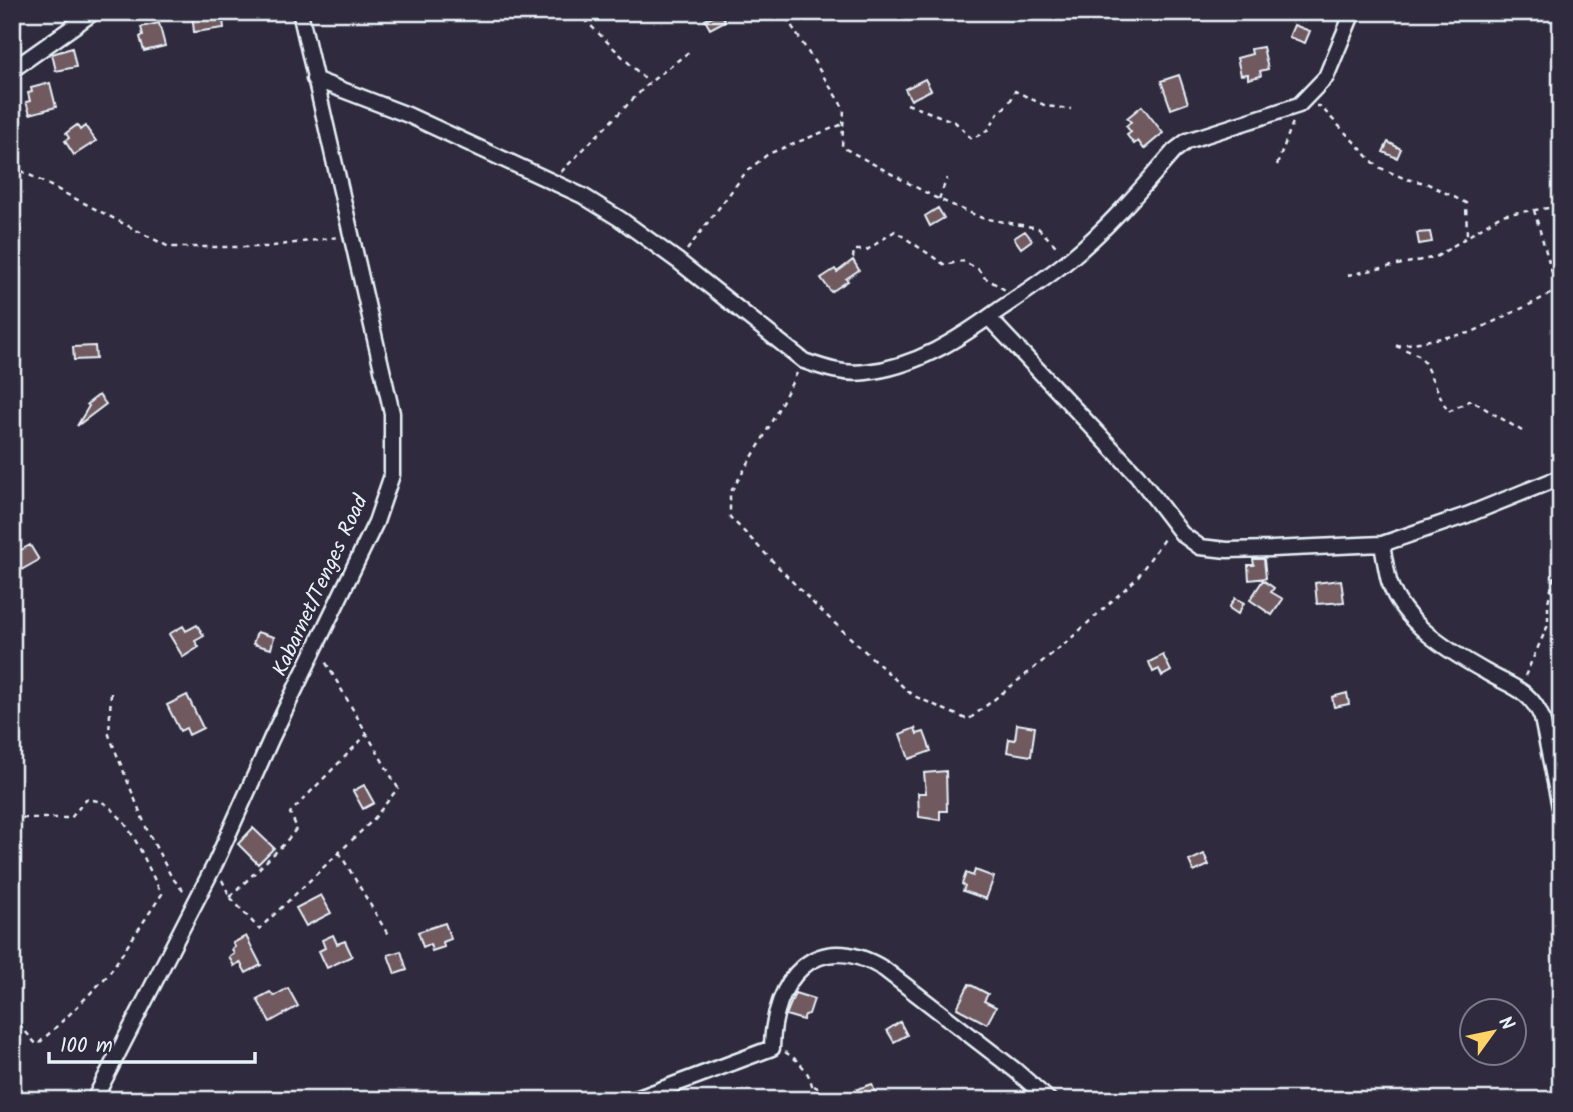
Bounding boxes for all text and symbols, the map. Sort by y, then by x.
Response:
street label: Kabarnet/Tenges Road [264,489,378,682]
north arrow [1458,996,1528,1066]
text: N [1490,1011,1521,1037]
scale bar [49,1021,256,1065]
text: 100 m [60,1030,113,1063]

